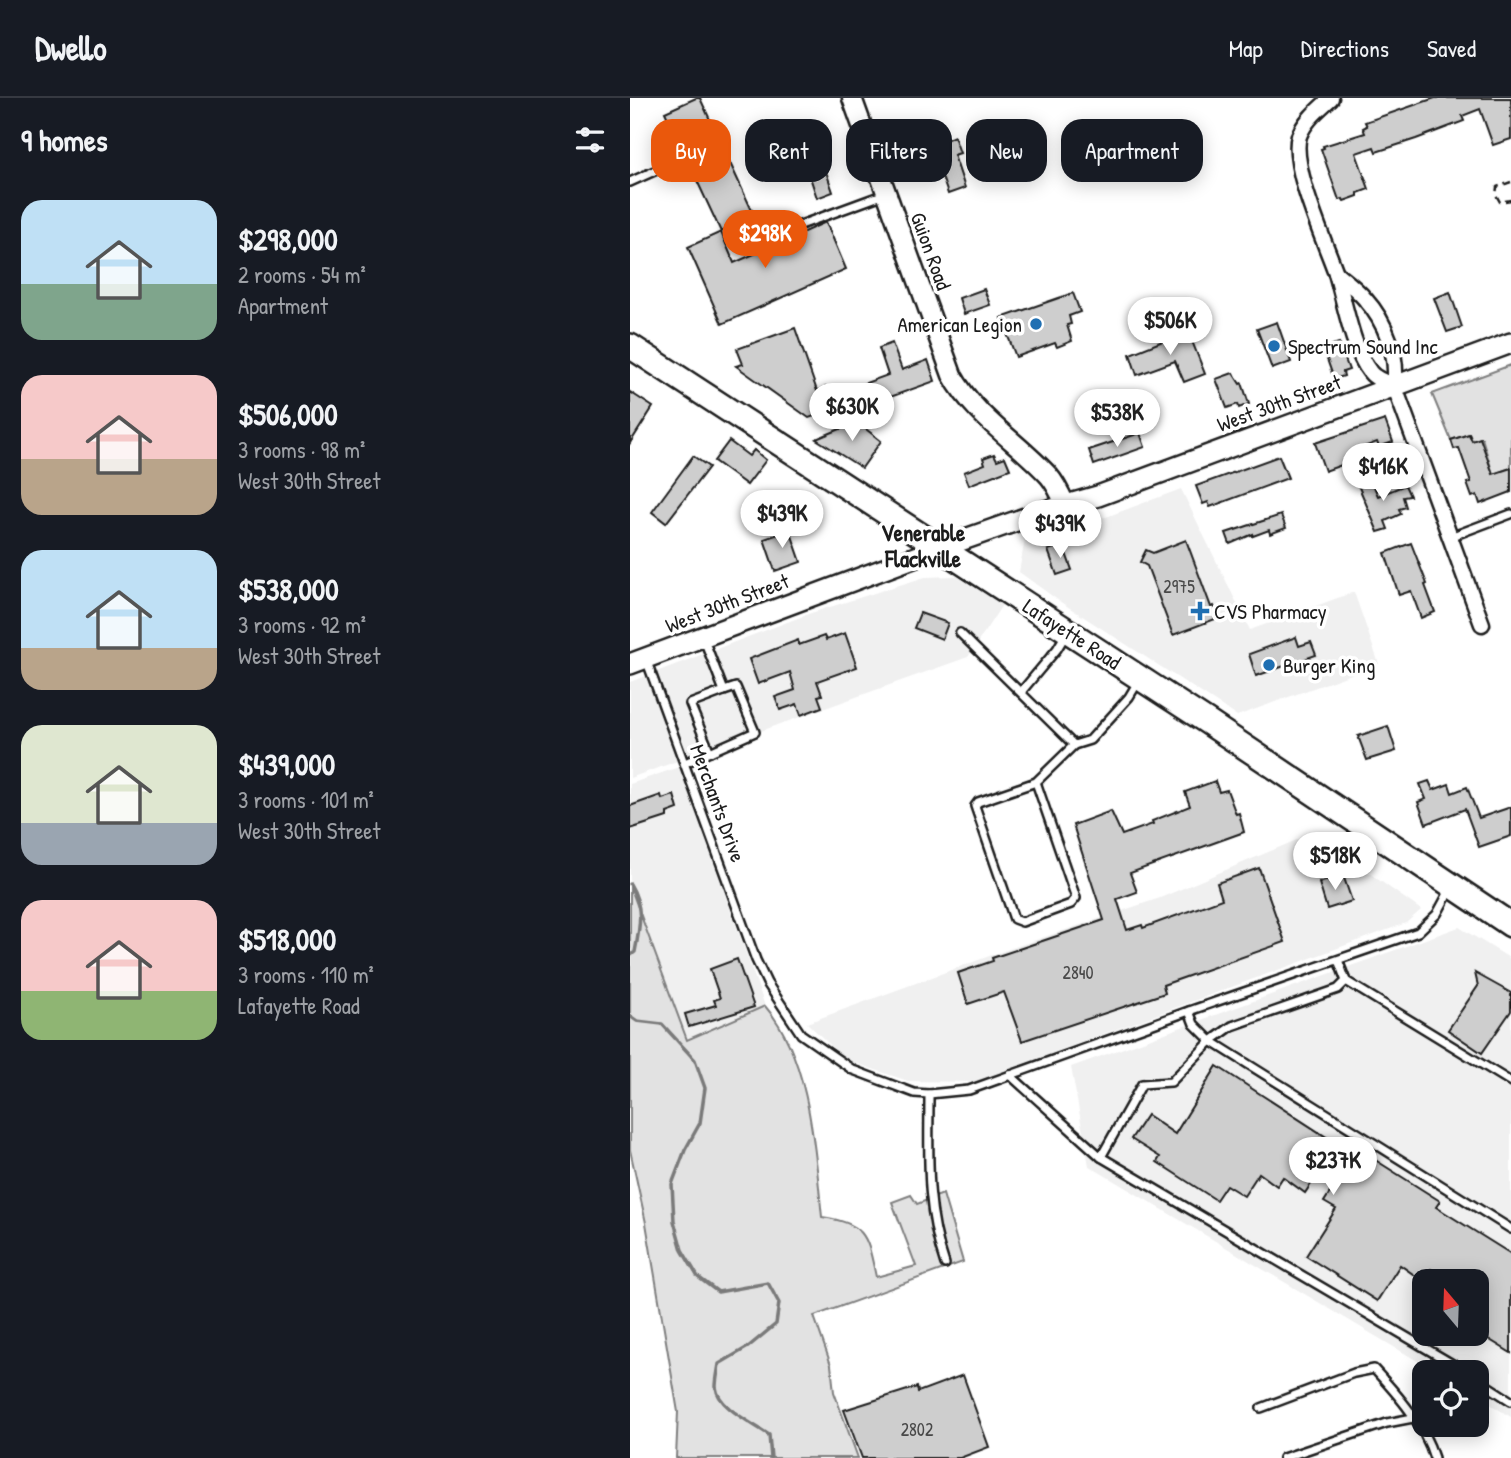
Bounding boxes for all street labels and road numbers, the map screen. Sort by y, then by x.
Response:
street label: Guion Road [904,208,958,294]
street label: West 30th Street [1213,367,1346,439]
street label: West 30th Street [661,566,794,640]
street label: Lafayette Road [1018,592,1126,676]
street label: Merchants Drive [683,740,753,866]

